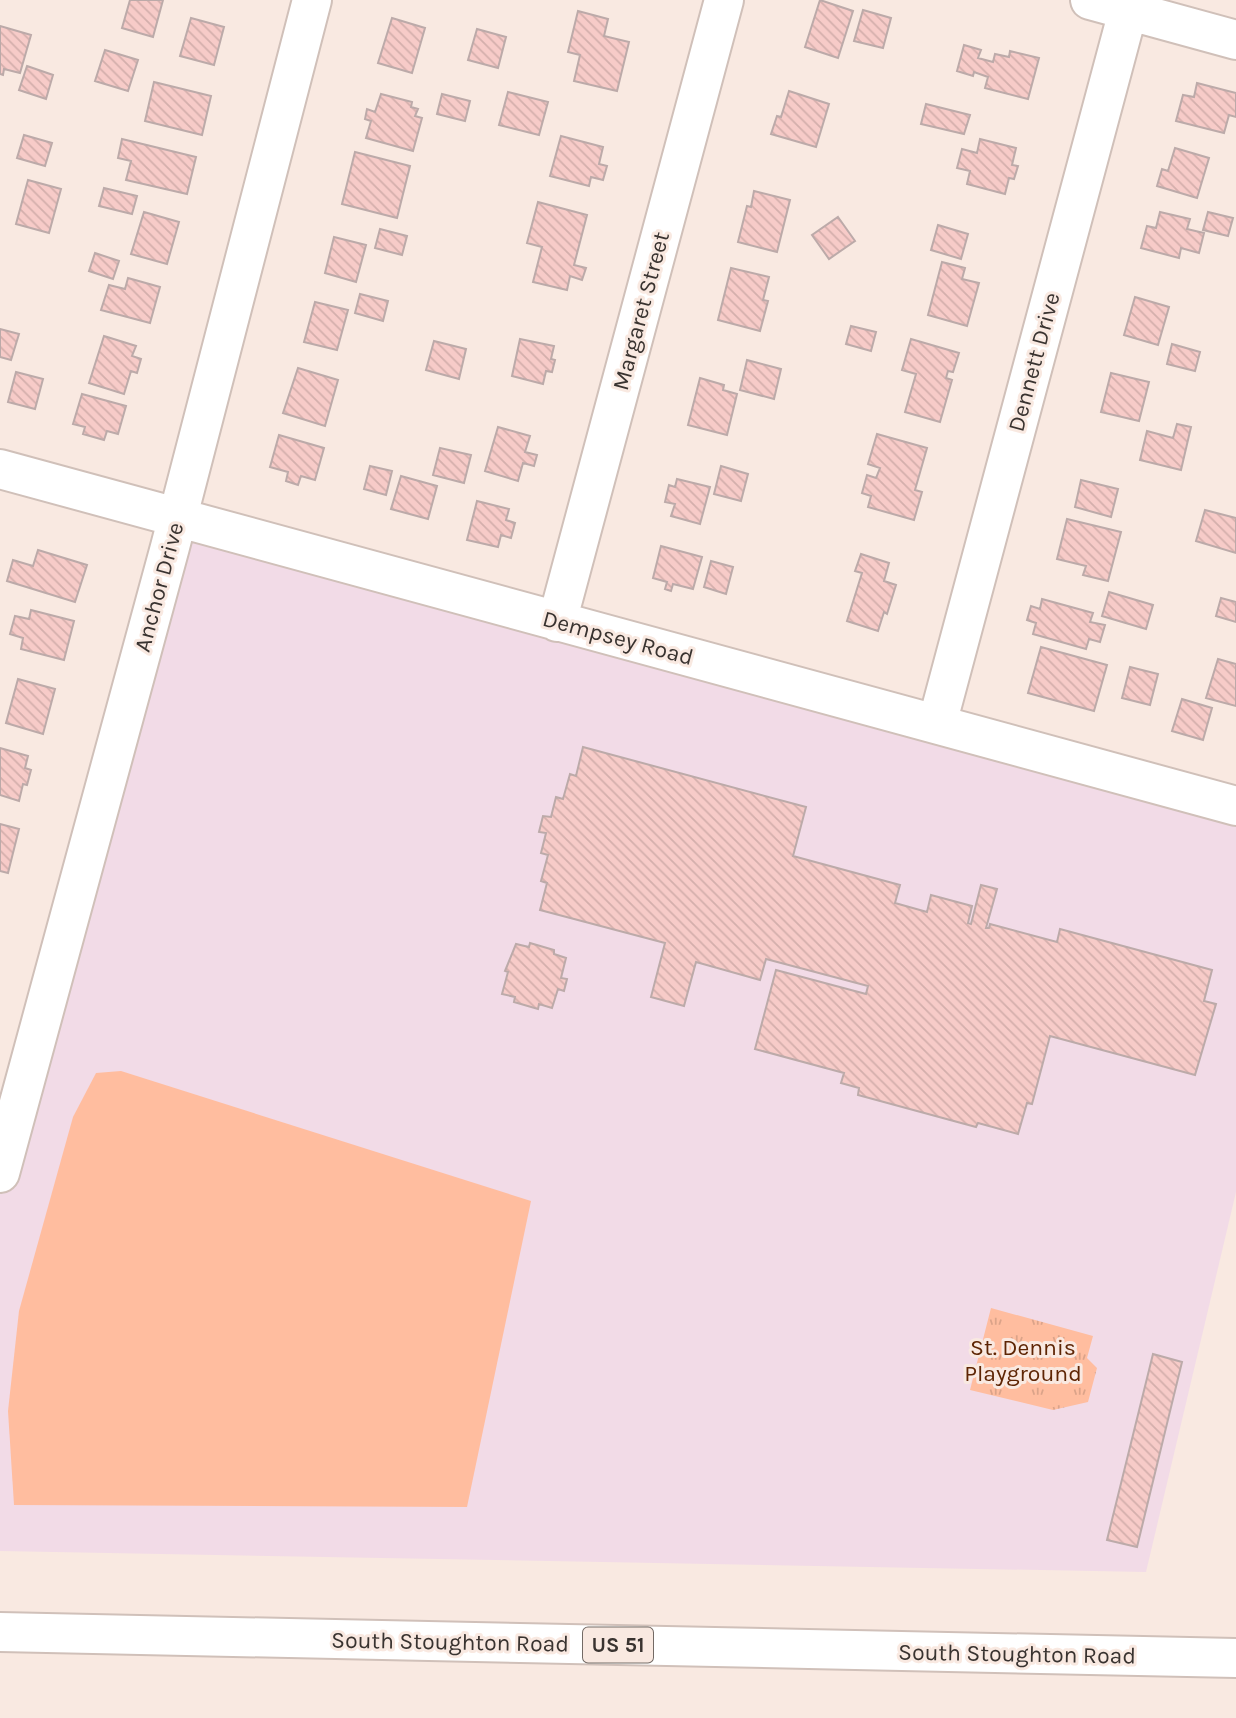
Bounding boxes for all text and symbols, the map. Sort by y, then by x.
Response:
street label: Margaret Street [607,228,675,393]
street label: Dennett Drive [1002,289,1066,435]
street label: Anchor Drive [129,519,189,655]
street label: Dempsey Road [540,605,696,671]
park label: St. Dennis Playground [964,1334,1082,1387]
street label: South Stoughton Road [331,1626,569,1658]
road number: US 51 [583,1628,653,1662]
street label: South Stoughton Road [898,1638,1136,1670]

